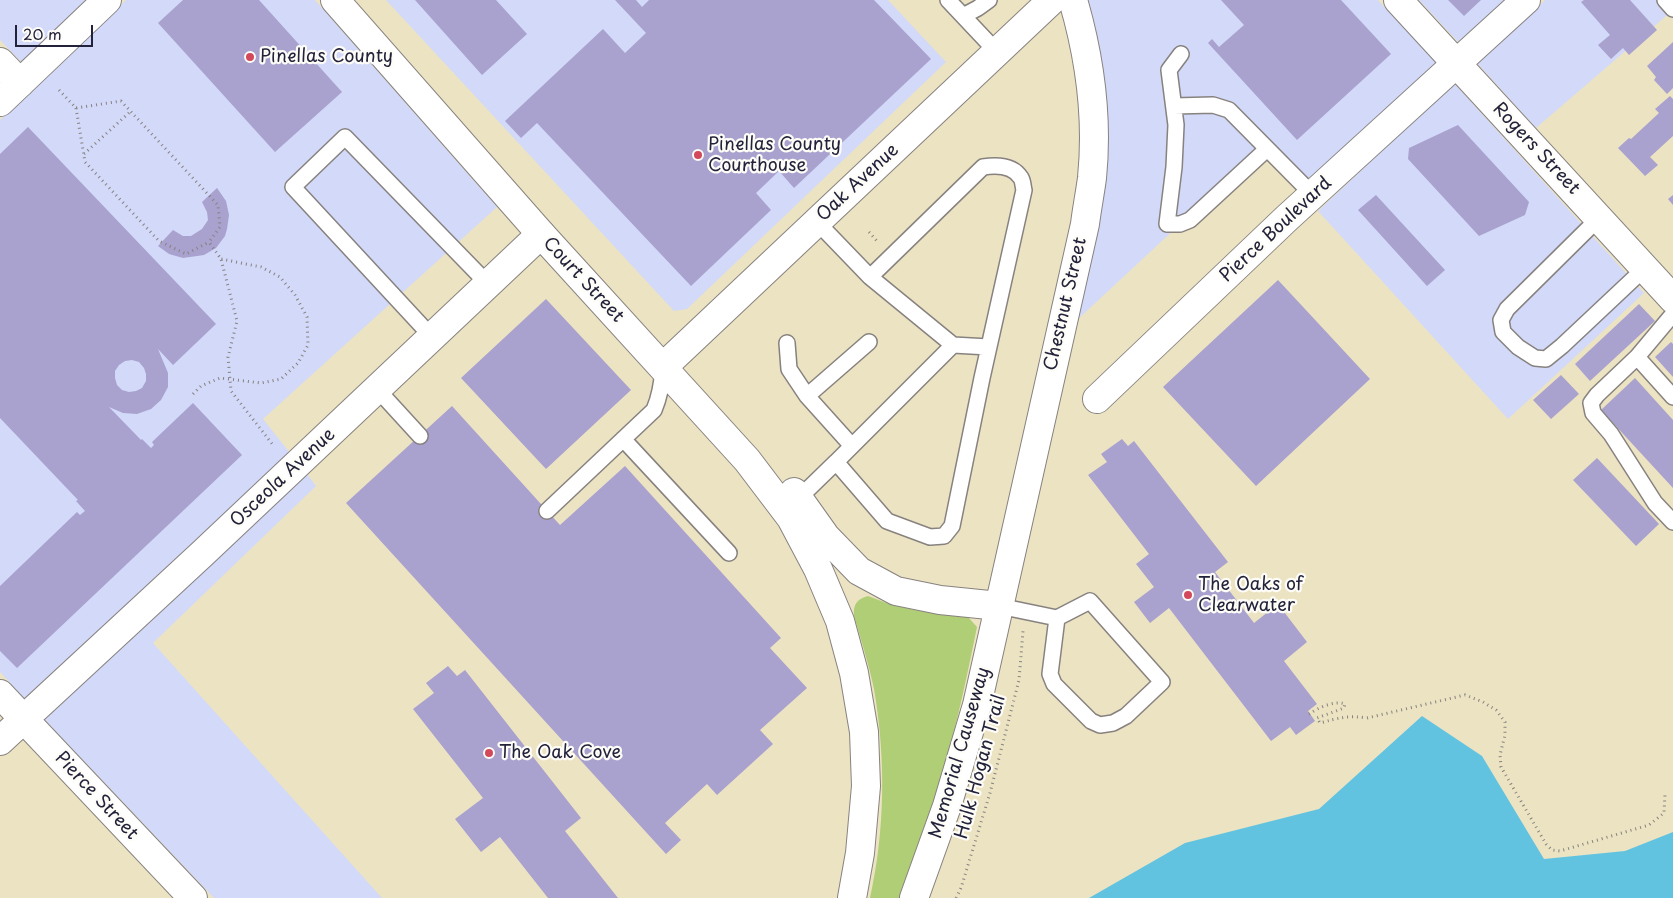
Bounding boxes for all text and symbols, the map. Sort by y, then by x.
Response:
scale bar [18,15,95,47]
text: 20 m [23,22,62,45]
place label: Pinellas County [260,46,393,68]
marker: Pinellas County [244,51,256,63]
street label: Rogers Street [1488,99,1584,199]
place label: Pinellas County Courthouse [708,134,841,176]
street label: Oak Avenue [813,140,903,226]
marker: Pinellas County Courthouse [692,149,704,161]
street label: Pierce Boulevard [1216,173,1336,287]
street label: Court Street [538,233,628,327]
street label: Chestnut Street [1040,235,1092,373]
street label: Osceola Avenue [226,424,340,532]
place label: The Oaks of Clearwater [1198,574,1303,616]
marker: The Oaks of Clearwater [1182,589,1194,601]
street label: Memorial Causeway [925,665,995,841]
street label: Hulk Hogan Trail [951,692,1011,842]
place label: The Oak Cove [499,742,621,764]
street label: Pierce Street [50,747,142,845]
marker: The Oak Cove [483,747,495,759]

